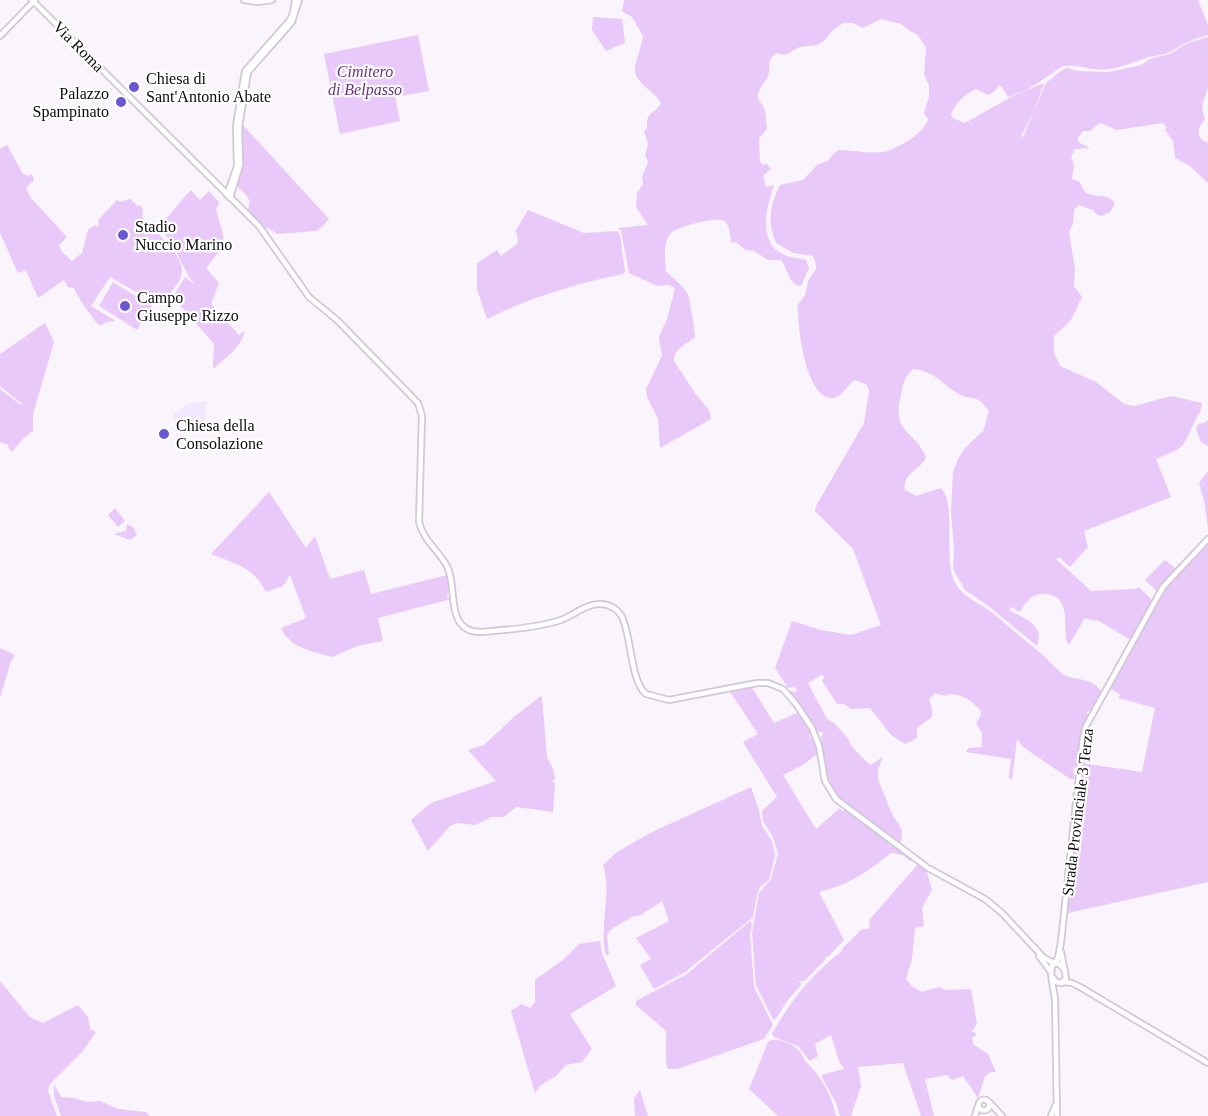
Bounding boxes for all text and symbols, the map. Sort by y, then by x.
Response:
street label: Via Roma [50,18,107,75]
park label: Cimitero di Belpasso [328,63,402,99]
place label: Chiesa di Sant'Antonio Abate [146,70,271,105]
marker: Chiesa di Sant'Antonio Abate [127,80,141,94]
place label: Palazzo Spampinato [33,85,109,121]
marker: Palazzo Spampinato [114,95,128,109]
place label: Stadio Nuccio Marino [135,218,232,253]
marker: Stadio Nuccio Marino [116,228,130,242]
place label: Campo Giuseppe Rizzo [137,289,239,325]
marker: Campo Giuseppe Rizzo [118,299,132,313]
place label: Chiesa della Consolazione [176,417,263,452]
marker: Chiesa della Consolazione [157,427,171,441]
street label: Strada Provinciale 3 Terza [1059,727,1096,897]

